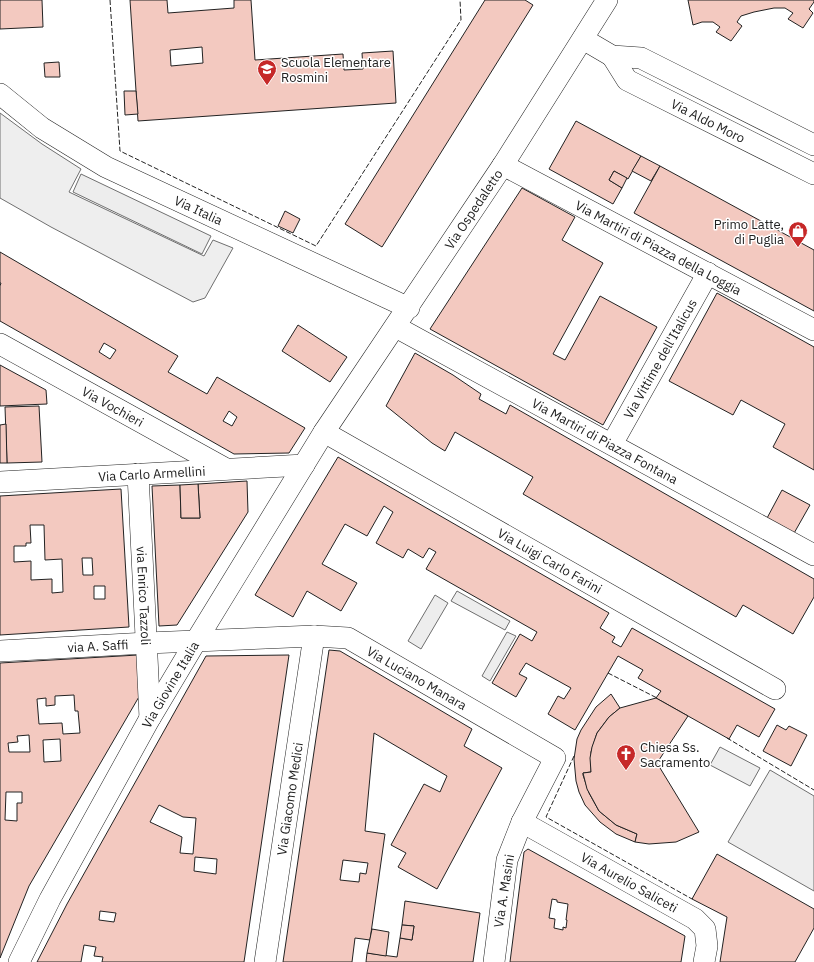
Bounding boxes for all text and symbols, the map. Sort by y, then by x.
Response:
place label: Scuola Elementare Rosmini [281,54,391,86]
school or university icon: Scuola Elementare Rosmini [256,58,278,86]
street label: Via Aldo Moro [668,95,748,146]
street label: Via Ospedaletto [440,166,506,253]
street label: Via Italia [171,191,226,229]
street label: Via Martiri di Piazza della Loggia [572,196,745,299]
place label: Primo Latte, di Puglia [714,216,784,248]
shop icon: Primo Latte, di Puglia [787,220,809,248]
street label: Via Vittime dell'Italicus [620,296,700,422]
street label: Via Vochieri [79,382,147,430]
street label: Via Martiri di Piazza Fontana [529,394,681,488]
street label: Via Carlo Armellini [98,462,206,485]
street label: Via Luigi Carlo Farini [495,524,605,597]
street label: via Enrico Tazzoli [133,546,155,646]
street label: via A. Saffi [67,636,129,656]
street label: Via Giovine Italia [138,638,203,731]
street label: Via Luciano Manara [364,642,470,714]
place label: Chiesa Ss. Sacramento [640,739,710,771]
street label: Via Giacomo Medici [273,741,306,857]
church icon: Chiesa Ss. Sacramento [615,743,637,771]
street label: Via Aurelio Saliceti [578,848,681,916]
street label: Via A. Masini [490,853,518,929]

